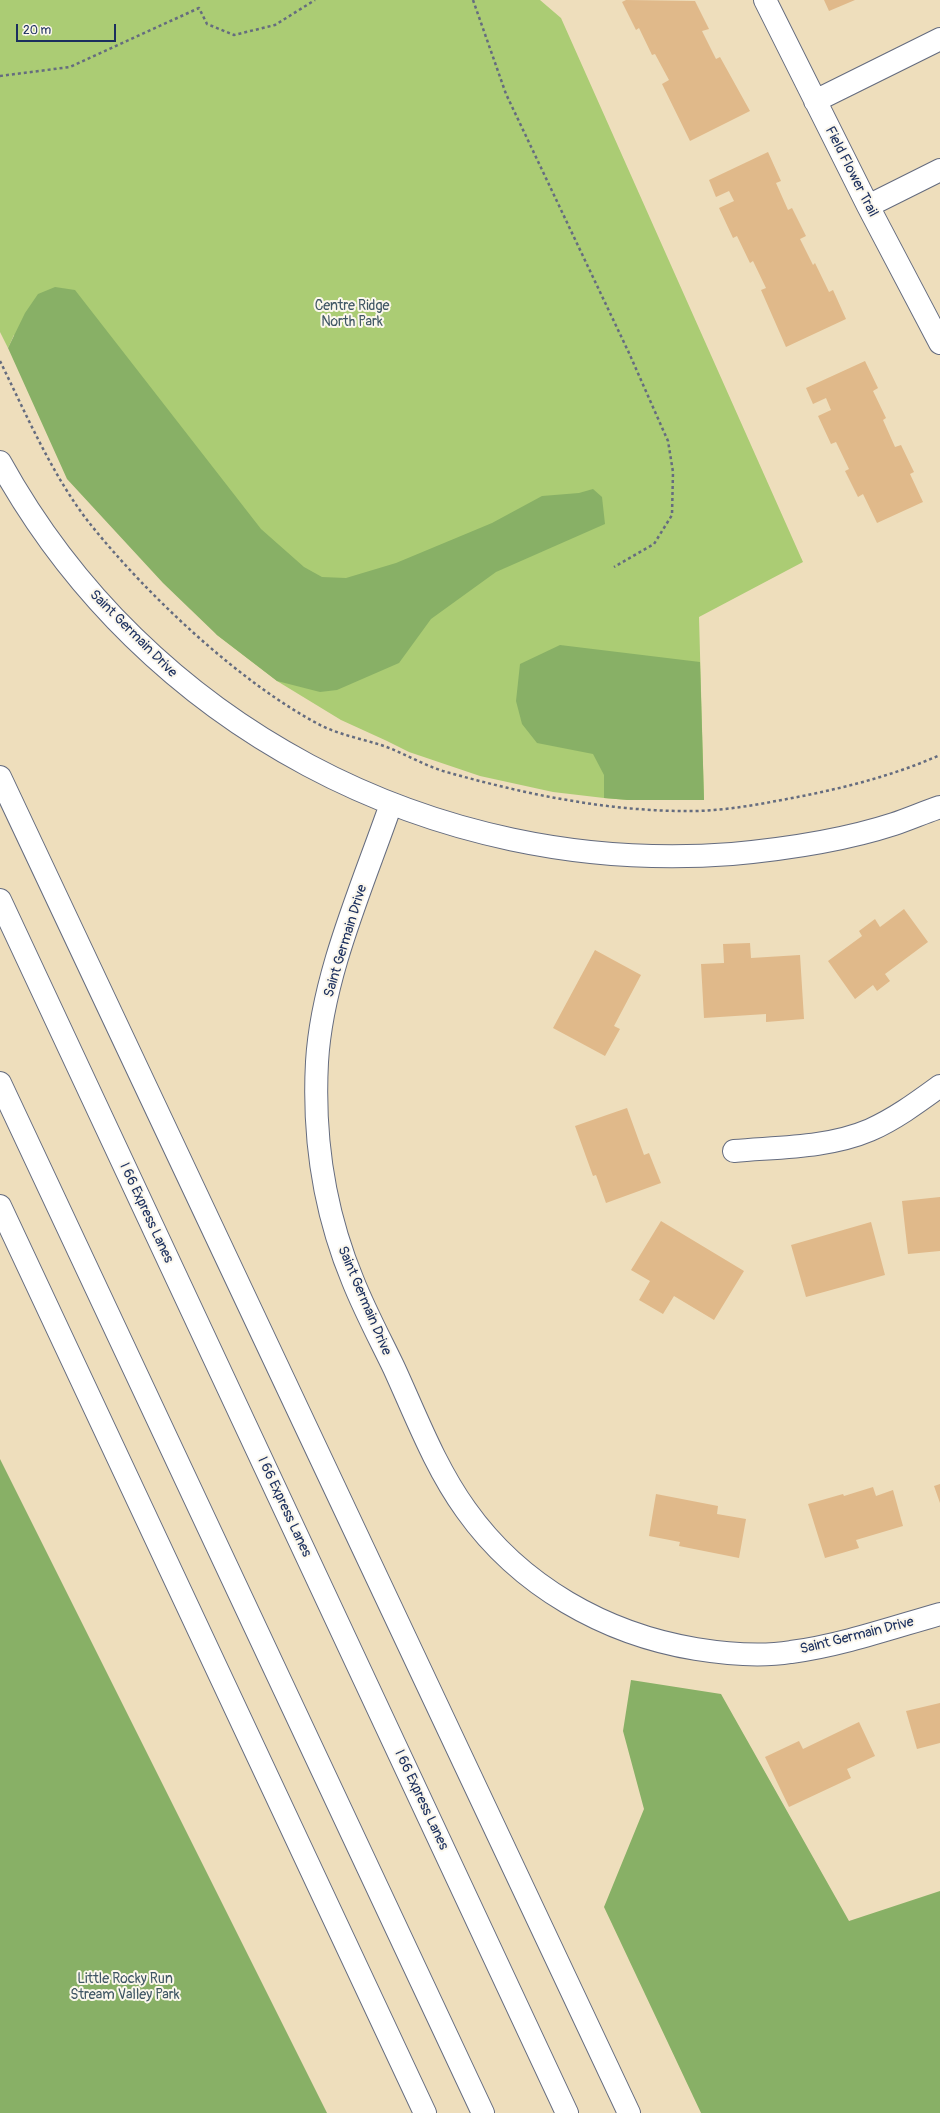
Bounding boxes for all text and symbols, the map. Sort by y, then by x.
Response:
scale bar [18,16,118,42]
text: 20 m [23,23,51,38]
street label: Field Flower Trail [821,124,881,220]
park label: Centre Ridge North Park [315,298,389,330]
street label: Saint Germain Drive [86,587,180,681]
street label: Saint Germain Drive [321,883,371,999]
street label: I 66 Express Lanes [115,1160,177,1266]
street label: Saint Germain Drive [333,1244,395,1358]
street label: I 66 Express Lanes [253,1454,315,1560]
street label: Saint Germain Drive [798,1614,916,1658]
street label: I 66 Express Lanes [390,1747,452,1853]
park label: Little Rocky Run Stream Valley Park [70,1971,180,2004]

